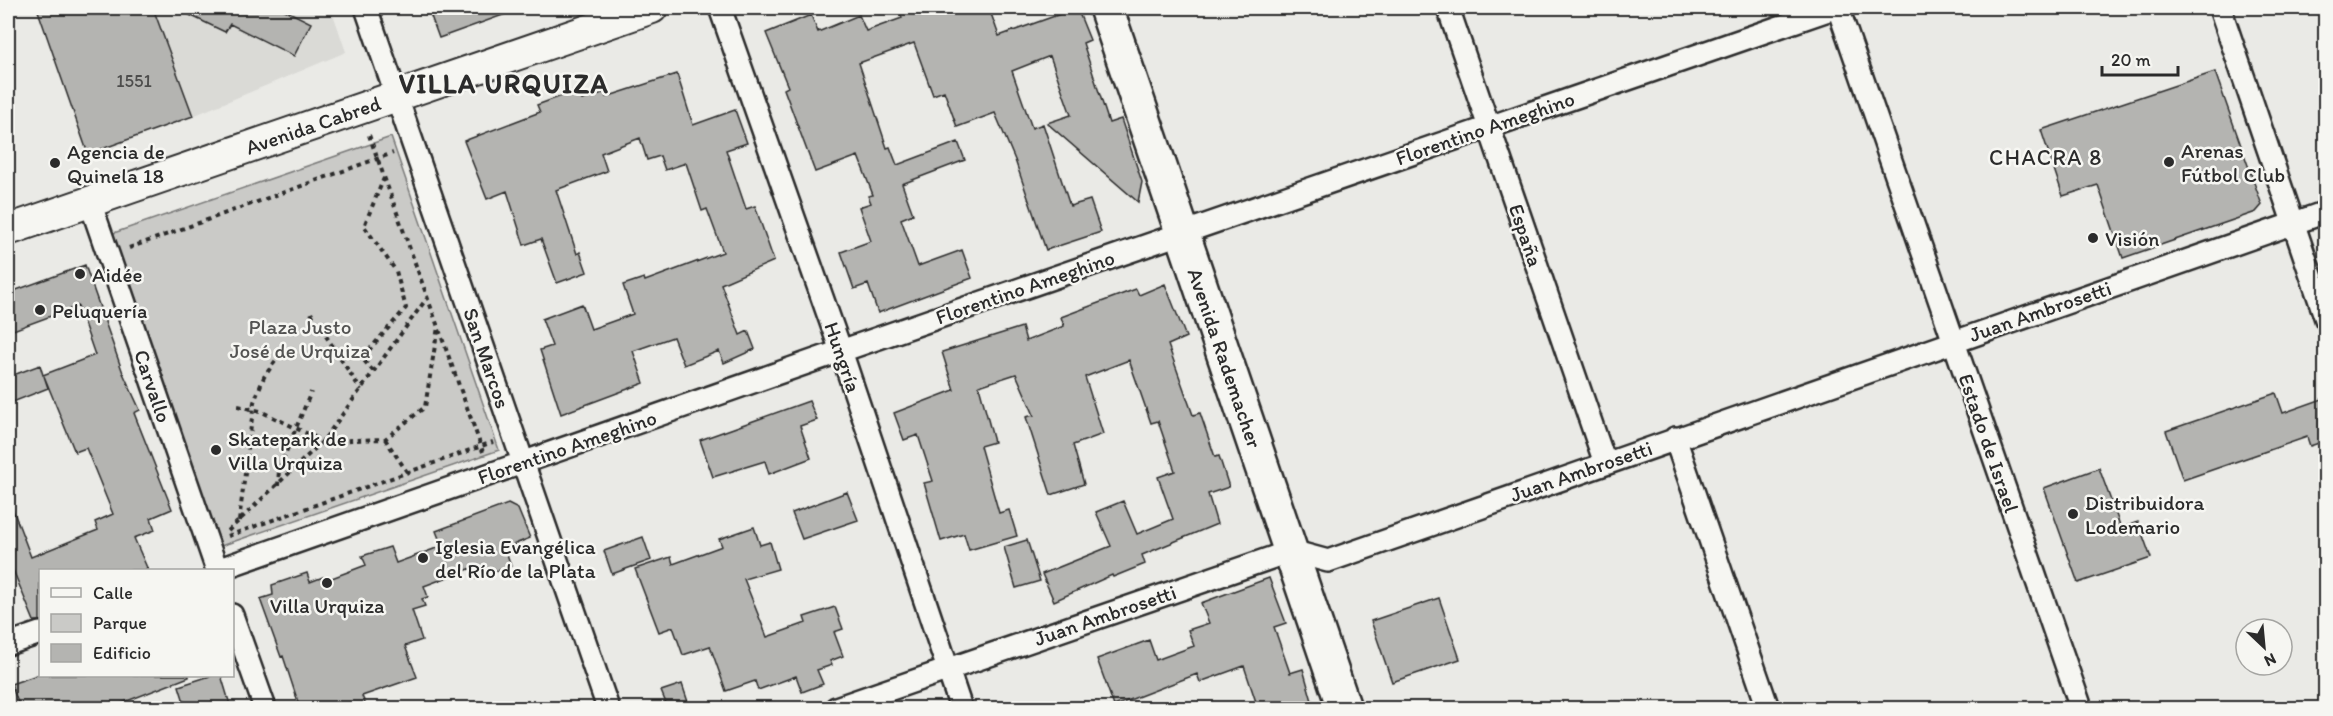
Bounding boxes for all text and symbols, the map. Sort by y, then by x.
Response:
scale bar [2102,39,2178,77]
text: 20 m [2111,49,2151,71]
district label: VILLA URQUIZA [399,67,609,100]
house number: 1551 [116,70,152,92]
street label: Florentino Ameghino [1392,86,1578,170]
street label: Avenida Cabred [242,90,384,160]
place label: Arenas Fútbol Club [2181,138,2285,187]
place label: Agencia de Quinela 18 [67,139,165,188]
district label: CHACRA 8 [1989,144,2103,171]
marker: Arenas Fútbol Club [2162,155,2176,169]
marker: Agencia de Quinela 18 [48,156,62,170]
street label: España [1504,200,1548,270]
place label: Visión [2105,226,2159,251]
marker: Visión [2086,231,2100,245]
street label: Florentino Ameghino [932,245,1118,329]
place label: Aidée [92,262,142,287]
street label: Avenida Rademacher [1182,265,1268,451]
marker: Aidée [73,267,87,281]
street label: Juan Ambrosetti [1966,275,2114,347]
place label: Peluquería [52,298,147,323]
marker: Peluquería [33,303,47,317]
street label: San Marcos [458,305,516,411]
park label: Plaza Justo José de Urquiza [230,314,370,363]
street label: Hungría [819,319,867,395]
street label: Carvallo [129,346,177,426]
street label: Estado de Israel [1954,370,2024,516]
street label: Florentino Ameghino [474,405,660,489]
place label: Skatepark de Villa Urquiza [228,426,347,475]
street label: Juan Ambrosetti [1507,435,1655,507]
marker: Skatepark de Villa Urquiza [209,443,223,457]
place label: Distribuidora Lodemario [2085,490,2204,539]
marker: Distribuidora Lodemario [2066,507,2080,521]
place label: Iglesia Evangélica del Río de la Plata [435,534,596,583]
marker: Iglesia Evangélica del Río de la Plata [416,551,430,565]
legend [39,569,234,677]
marker: Villa Urquiza [320,576,334,590]
street label: Juan Ambrosetti [1031,579,1179,651]
text: Calle [93,582,133,604]
place label: Villa Urquiza [270,593,384,618]
text: Parque [93,612,147,634]
north arrow [2234,617,2294,677]
text: Edificio [93,642,151,664]
text: N [2261,649,2279,671]

